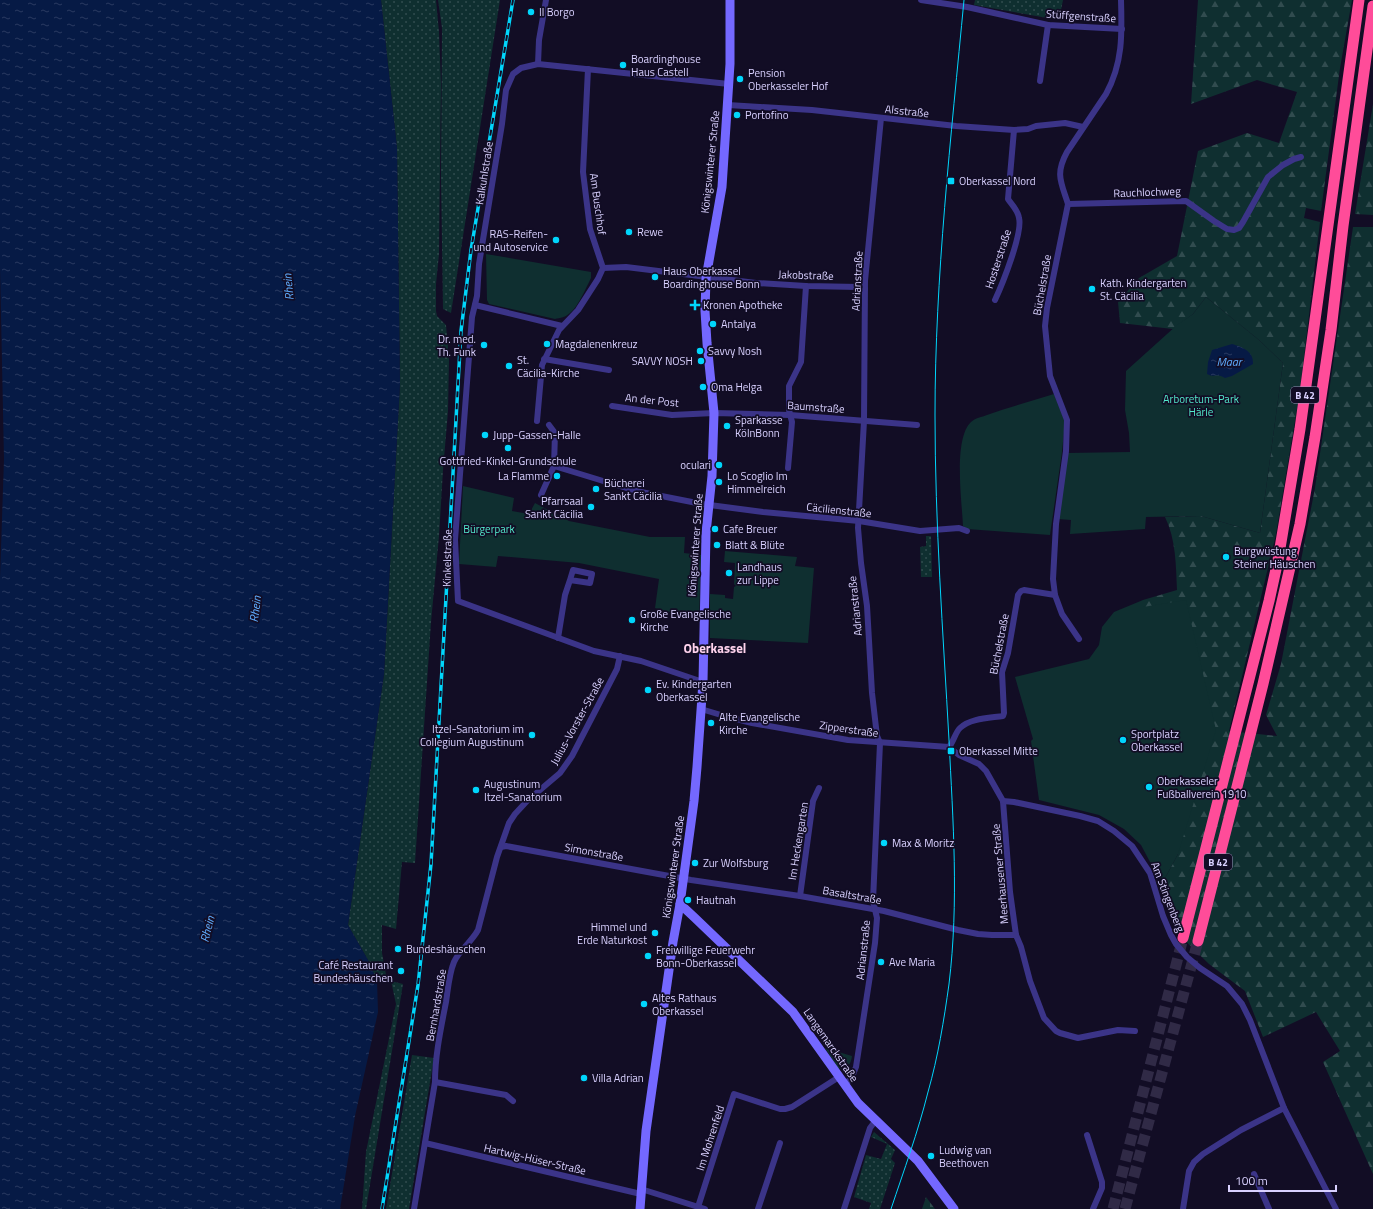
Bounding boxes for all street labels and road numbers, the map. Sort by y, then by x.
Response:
street label: Stüffgenstraße [1045,6,1117,26]
street label: Alsstraße [884,101,930,121]
street label: Königswinterer Straße [697,109,723,214]
street label: Kalkuhlstraße [471,140,497,206]
street label: Am Buschhof [586,172,610,236]
street label: Rauchlochweg [1113,183,1181,201]
street label: Hosterstraße [981,227,1015,291]
street label: Adrianstraße [847,250,867,311]
street label: Büchelstraße [1029,253,1055,317]
street label: Jakobstraße [778,266,834,284]
road number: B 42 [1291,387,1319,403]
street label: An der Post [624,389,680,411]
street label: Baumstraße [787,397,846,417]
street label: Königswinterer Straße [683,492,707,597]
street label: Cäcilienstraße [806,499,873,521]
street label: Kinkelstraße [438,528,456,587]
street label: Adrianstraße [844,575,866,637]
street label: Büchelstraße [985,612,1013,676]
street label: Julius-Vorster-Straße [546,674,608,768]
street label: Zipperstraße [818,717,880,741]
street label: Im Heckengarten [784,801,812,881]
street label: Königswinterer Straße [658,814,688,919]
street label: Meerhausener Straße [988,823,1012,925]
street label: Simonstraße [563,839,625,865]
road number: B 42 [1204,854,1232,870]
street label: Am Stingenberg [1147,860,1189,935]
street label: Basaltstraße [821,882,883,908]
street label: Adrianstraße [852,919,874,981]
street label: Bernhardstraße [422,967,450,1042]
street label: Langemarckstraße [800,1005,863,1085]
street label: Im Mohrenfeld [692,1103,728,1173]
street label: Hartwig-Hüser-Straße [482,1139,588,1179]

